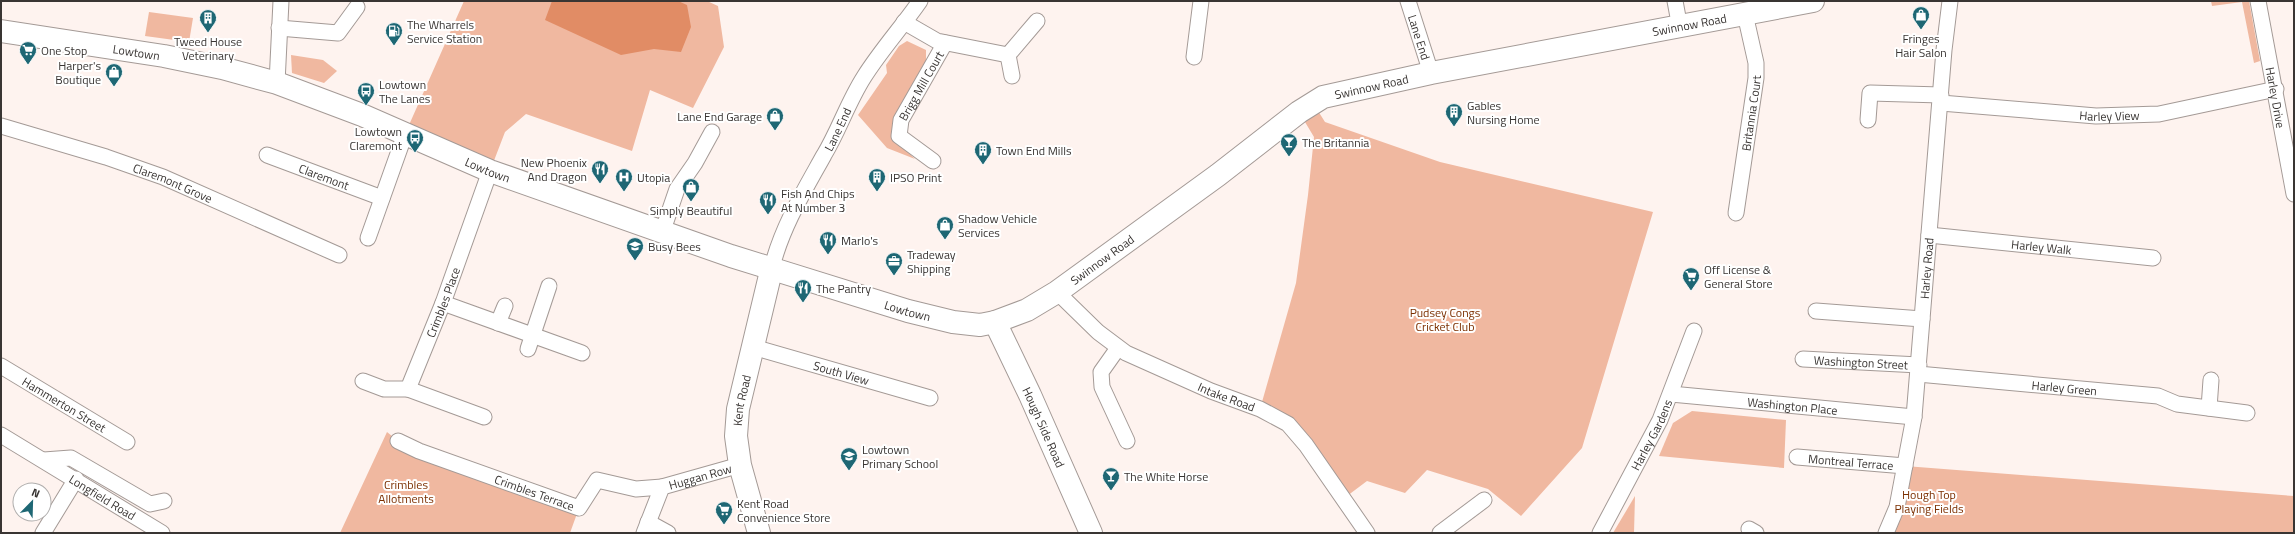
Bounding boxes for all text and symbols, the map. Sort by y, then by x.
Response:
shop icon: Fringes Hair Salon [1911,5,1931,30]
building icon: Tweed House Veterinary [198,8,218,33]
street label: Swinnow Road [1651,8,1728,41]
street label: Lane End [1403,12,1436,62]
place label: The Wharrels Service Station [407,15,482,48]
fuel station icon: The Wharrels Service Station [384,21,404,46]
place label: Fringes Hair Salon [1895,29,1947,62]
place label: Tweed House Veterinary [174,32,242,65]
street label: Lowtown [112,39,161,65]
supermarket icon: One Stop [18,40,38,65]
place label: One Stop [41,41,87,60]
street label: Brigg Mill Court [893,46,949,124]
place label: Harper's Boutique [55,56,101,89]
shop icon: Harper's Boutique [104,62,124,87]
street label: Harley Drive [2261,65,2291,129]
street label: Swinnow Road [1333,69,1410,104]
place label: Lowtown The Lanes [379,75,431,108]
street label: Britannia Court [1736,75,1766,152]
bus stop icon: Lowtown The Lanes [356,81,376,106]
place label: Gables Nursing Home [1467,96,1540,129]
building icon: Gables Nursing Home [1444,102,1464,127]
street label: Lane End [819,104,856,154]
street label: Harley View [2079,105,2140,126]
shop icon: Lane End Garage [765,106,785,131]
place label: Lane End Garage [677,107,762,126]
place label: Lowtown Claremont [350,122,403,155]
bus stop icon: Lowtown Claremont [405,128,425,153]
bar icon: The Britannia [1279,132,1299,157]
place label: The Britannia [1302,133,1369,152]
building icon: Town End Mills [973,140,993,165]
place label: Town End Mills [996,141,1072,160]
street label: Lowtown [462,152,513,187]
place label: New Phoenix And Dragon [521,153,588,186]
street label: Claremont Grove [130,158,216,207]
street label: Claremont [296,158,353,195]
restaurant icon: New Phoenix And Dragon [590,159,610,184]
hospital icon: Utopia [614,167,634,192]
building icon: IPSO Print [867,167,887,192]
place label: Utopia [637,168,670,187]
place label: IPSO Print [890,168,942,187]
shop icon: Simply Beautiful [681,177,701,202]
place label: Fish And Chips At Number 3 [781,184,855,217]
restaurant icon: Fish And Chips At Number 3 [758,190,778,215]
place label: Simply Beautiful [650,201,732,220]
place label: Shadow Vehicle Services [958,209,1037,242]
shop icon: Shadow Vehicle Services [935,215,955,240]
restaurant icon: Marlo's [818,230,838,255]
street label: Swinnow Road [1066,230,1138,289]
place label: Marlo's [841,231,879,250]
street label: Harley Walk [2010,234,2073,259]
school or university icon: Busy Bees [625,236,645,261]
place label: Busy Bees [648,237,701,256]
street label: Harley Road [1914,237,1938,300]
place label: Tradeway Shipping [907,245,956,278]
office icon: Tradeway Shipping [884,251,904,276]
place label: Off License & General Store [1704,260,1773,293]
street label: Crimbles Place [421,264,465,340]
supermarket icon: Off License & General Store [1681,266,1701,291]
restaurant icon: The Pantry [793,278,813,303]
place label: The Pantry [816,279,871,298]
street label: Lowtown [882,295,933,326]
park label: Pudsey Congs Cricket Club [1410,303,1481,336]
street label: Washington Street [1813,350,1909,374]
street label: South View [811,355,872,390]
street label: Hammerton Street [19,372,111,437]
street label: Kent Road [727,373,755,427]
street label: Harley Green [2031,375,2098,400]
street label: Intake Road [1195,377,1258,416]
street label: Hough Side Road [1018,384,1070,470]
street label: Washington Place [1746,392,1838,419]
street label: Harley Gardens [1626,396,1677,474]
place label: Lowtown Primary School [862,440,938,473]
school or university icon: Lowtown Primary School [839,446,859,471]
street label: Montreal Terrace [1807,448,1894,474]
street label: Huggan Row [666,458,734,494]
bar icon: The White Horse [1101,466,1121,491]
place label: The White Horse [1124,467,1208,486]
street label: Longfield Road [66,469,140,525]
street label: Crimbles Terrace [492,469,577,515]
park label: Crimbles Allotments [378,475,434,508]
north arrow [12,482,52,522]
text: N [29,484,43,502]
park label: Hough Top Playing Fields [1894,485,1964,518]
place label: Kent Road Convenience Store [737,494,830,527]
supermarket icon: Kent Road Convenience Store [714,500,734,525]

